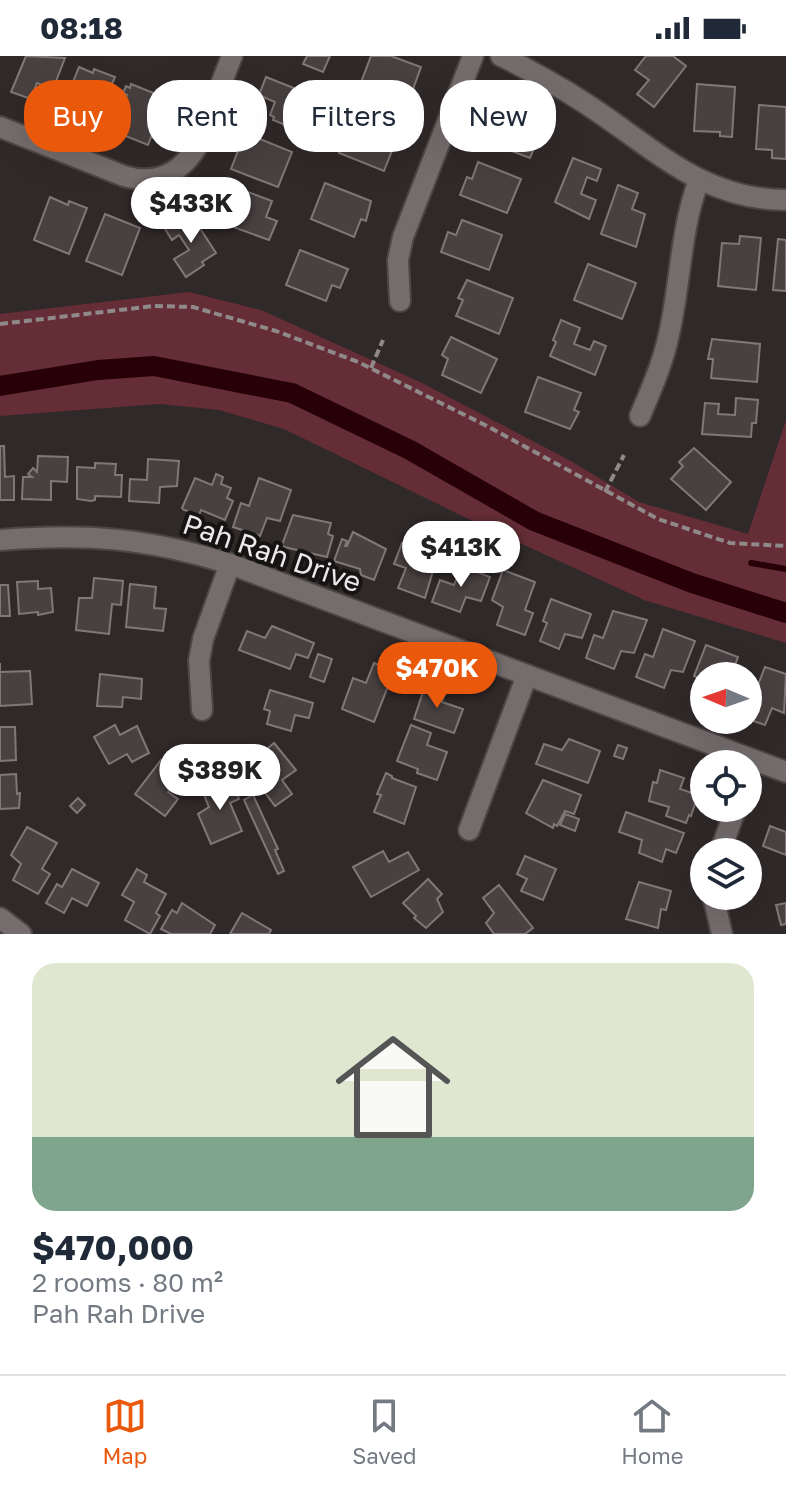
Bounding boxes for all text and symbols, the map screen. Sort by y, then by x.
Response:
text: 08:18 [40,10,123,46]
chip: Buy [24,80,131,152]
chip: Rent [147,80,267,152]
chip: Filters [283,80,424,152]
chip: New [440,80,556,152]
pin: $433K [135,177,247,245]
text: $433K [149,187,233,218]
street label: Pah Rah Drive [179,507,366,598]
pin: $413K [405,521,517,589]
text: $413K [420,531,502,562]
pin: $470K [381,642,493,710]
text: $470K [395,652,479,683]
north arrow [690,662,762,734]
map controls [690,662,762,910]
pin: $389K [164,744,276,812]
button: locate [690,750,762,822]
text: $389K [177,754,263,785]
button: layers [690,838,762,910]
icon: home [321,1015,465,1159]
text: $470,000 [32,1227,194,1267]
text: 2 rooms · 80 m² [32,1267,223,1298]
text: Pah Rah Drive [32,1298,205,1329]
tab: Map [102,1394,147,1469]
tab: Saved [352,1394,416,1469]
tab: Home [621,1394,684,1469]

